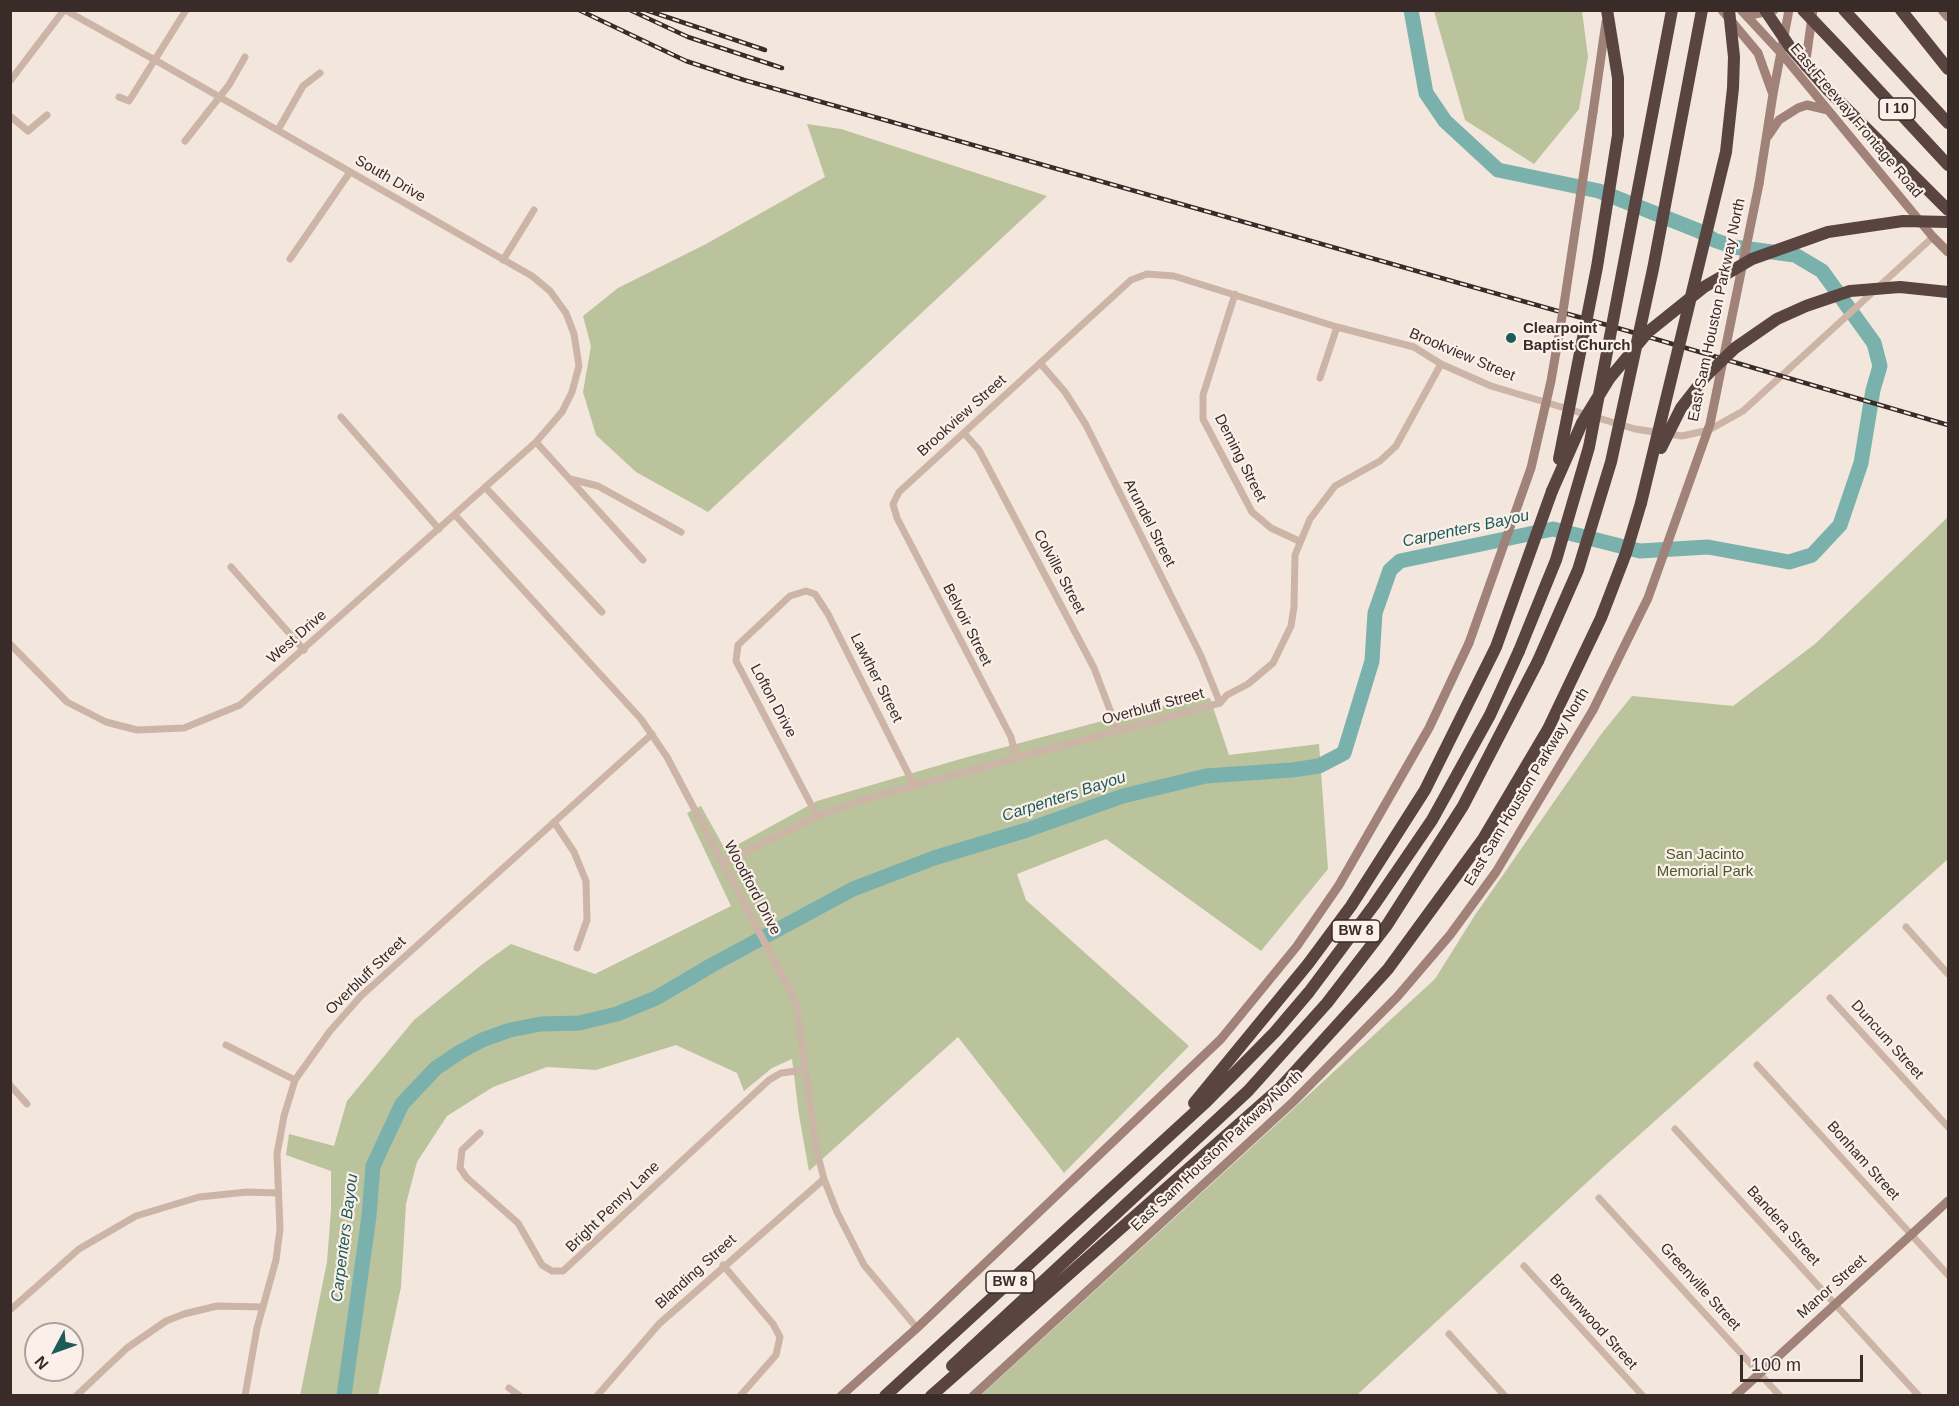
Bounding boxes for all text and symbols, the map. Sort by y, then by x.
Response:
street label: East Freeway Frontage Road [1786,40,1926,202]
road number: I 10 [1879,98,1915,120]
street label: South Drive [352,152,428,206]
street label: East Sam Houston Parkway North [1685,197,1749,423]
place label: Clearpoint Baptist Church [1523,320,1631,355]
street label: Brookview Street [1406,325,1518,385]
marker: Clearpoint Baptist Church [1504,331,1518,345]
street label: Brookview Street [914,371,1010,461]
street label: Deming Street [1210,411,1270,505]
street label: Arundel Street [1119,476,1179,570]
water label: Carpenters Bayou [1401,506,1531,552]
street label: Colville Street [1029,527,1089,617]
street label: Belvoir Street [939,581,995,669]
street label: West Drive [264,606,330,668]
street label: Lawther Street [846,630,906,726]
street label: Lofton Drive [746,661,800,741]
street label: Overbluff Street [1100,685,1206,729]
street label: East Sam Houston Parkway North [1461,685,1593,889]
water label: Carpenters Bayou [1000,768,1128,826]
street label: Woodford Drive [720,838,784,938]
park label: San Jacinto Memorial Park [1657,846,1753,881]
road number: BW 8 [1332,920,1380,942]
street label: Overbluff Street [322,933,410,1019]
street label: Duncum Street [1847,997,1927,1083]
street label: East Sam Houston Parkway North [1128,1067,1306,1235]
street label: Bonham Street [1823,1118,1903,1204]
street label: Bright Penny Lane [562,1158,664,1256]
water label: Carpenters Bayou [328,1173,362,1303]
street label: Bandera Street [1743,1182,1823,1270]
street label: Blanding Street [652,1231,740,1313]
street label: Greenville Street [1656,1239,1744,1335]
street label: Manor Street [1794,1251,1870,1323]
street label: Brownwood Street [1545,1270,1641,1374]
road number: BW 8 [986,1271,1034,1293]
north arrow [24,1322,84,1382]
scale bar [1743,1343,1866,1381]
text: N [31,1353,52,1373]
text: 100 m [1751,1355,1801,1375]

